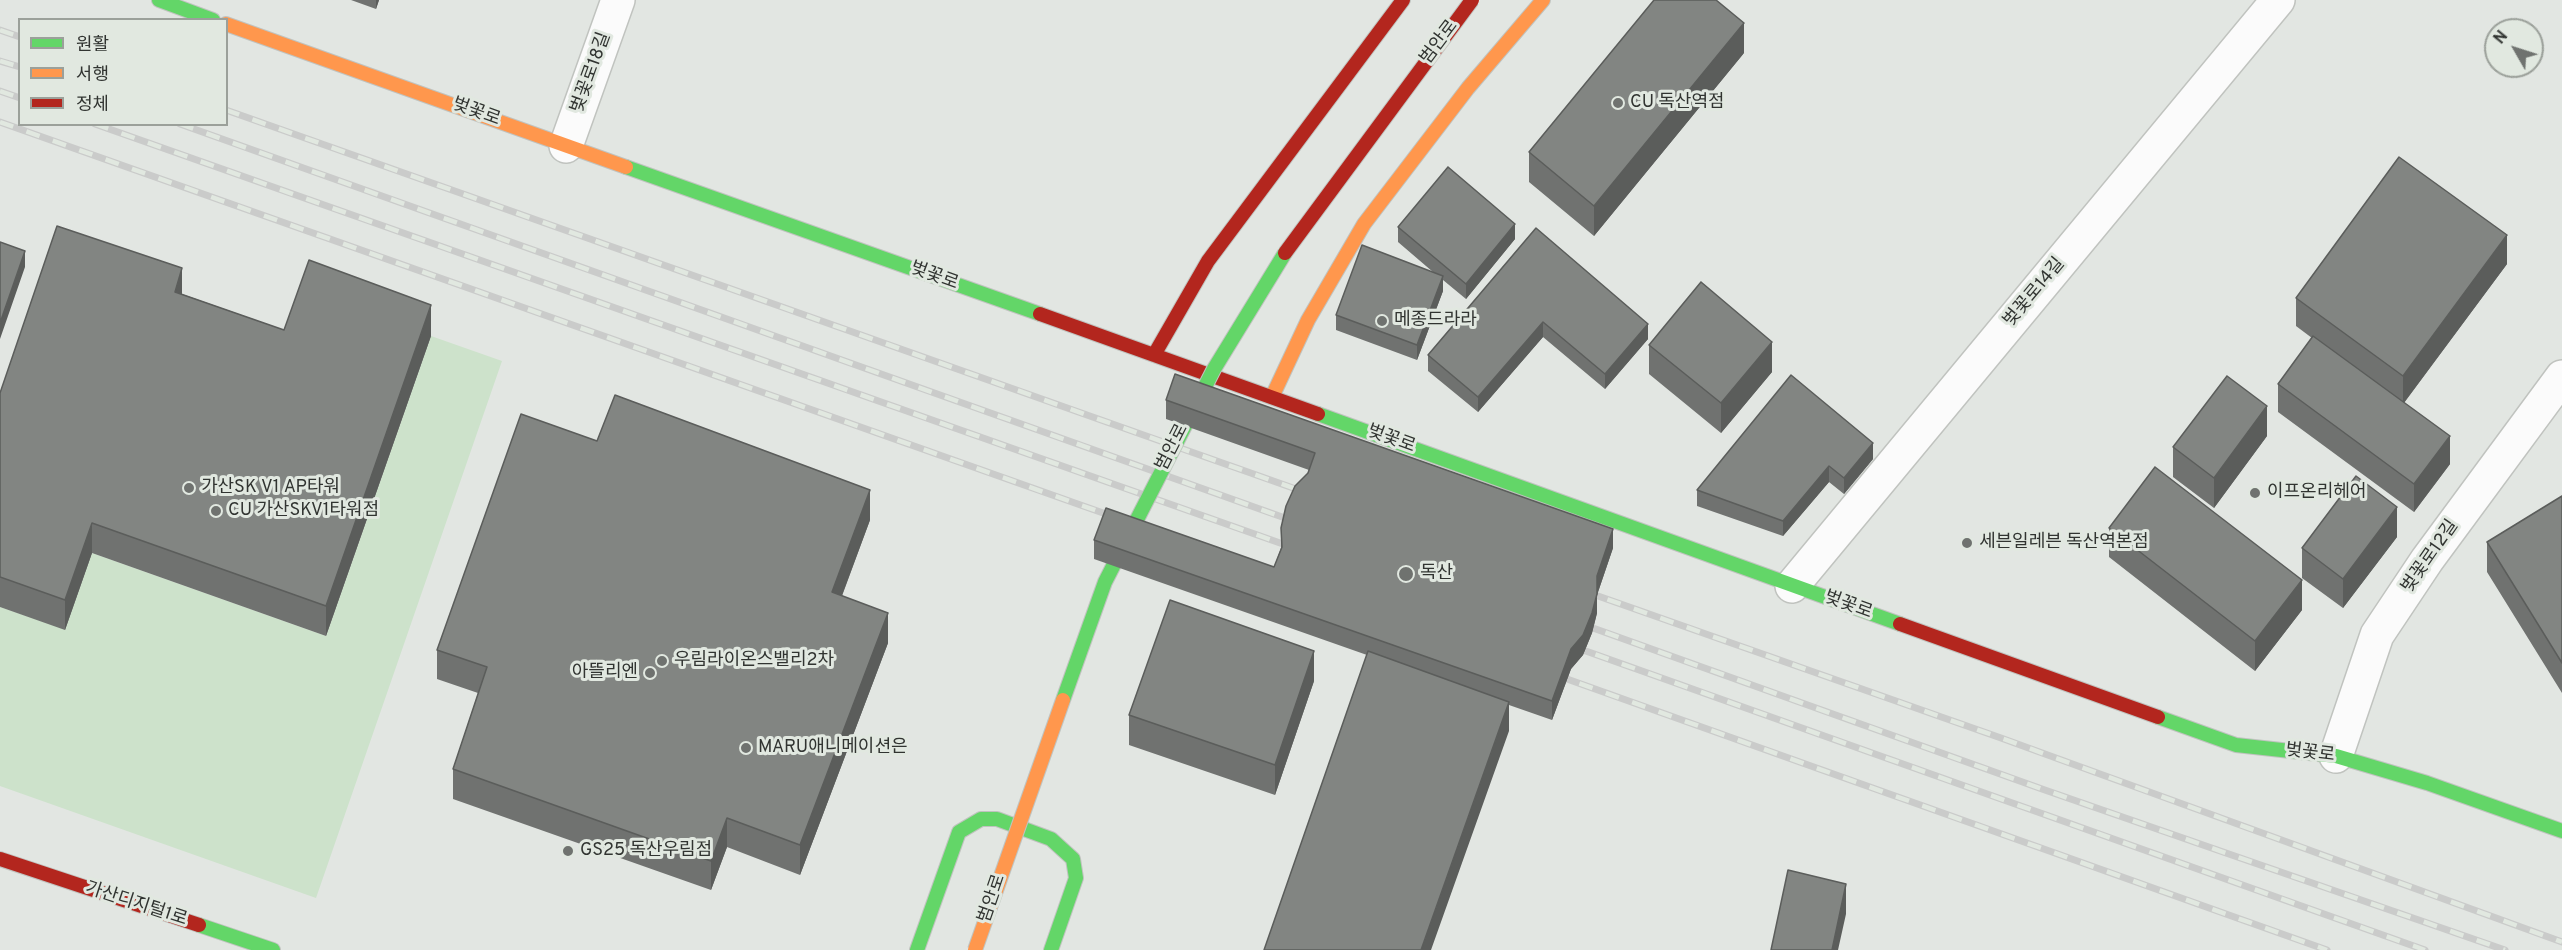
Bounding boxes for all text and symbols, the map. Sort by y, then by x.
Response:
street label: 범안로 [1416,17,1464,69]
legend [18,18,228,126]
north arrow [2484,18,2544,78]
text: N [2490,27,2513,49]
street label: 벚꽃로18길 [567,30,617,116]
text: 원활 [76,34,109,57]
text: 서행 [76,64,109,87]
place label: CU 독산역점 [1630,92,1725,114]
text: 정체 [76,94,109,117]
street label: 벚꽃로 [449,94,503,132]
marker: CU 독산역점 [1611,96,1625,110]
street label: 벚꽃로14길 [2000,254,2070,332]
street label: 벚꽃로 [907,258,961,296]
place label: 메종드라라 [1394,310,1477,332]
marker: 메종드라라 [1375,314,1389,328]
street label: 범안로 [1152,421,1194,475]
street label: 벚꽃로 [1364,421,1418,459]
place label: 가산SK V1 AP타워 [201,477,340,499]
marker: 가산SK V1 AP타워 [182,481,196,495]
place label: 이프온리헤어 [2267,482,2366,504]
marker: 이프온리헤어 [2248,486,2262,500]
place label: CU 가산SKV1타워점 [228,500,379,522]
marker: CU 가산SKV1타워점 [209,504,223,518]
street label: 벚꽃로12길 [2398,516,2464,598]
place label: 세븐일레븐 독산역본점 [1979,532,2149,554]
marker: 세븐일레븐 독산역본점 [1960,536,1974,550]
place label: 독산 [1420,563,1453,585]
marker: 독산 [1397,565,1415,583]
street label: 벚꽃로 [1821,587,1875,625]
place label: 우림라이온스밸리2차 [674,650,834,672]
marker: 우림라이온스밸리2차 [655,654,669,668]
place label: 아뜰리엔 [572,662,638,684]
marker: 아뜰리엔 [643,666,657,680]
place label: MARU애니메이션은 [758,737,908,759]
street label: 벚꽃로 [2284,740,2336,768]
marker: MARU애니메이션은 [739,741,753,755]
place label: GS25 독산우림점 [580,840,712,862]
marker: GS25 독산우림점 [561,844,575,858]
street label: 범안로 [975,872,1011,926]
street label: 가산디지털1로 [82,878,190,932]

